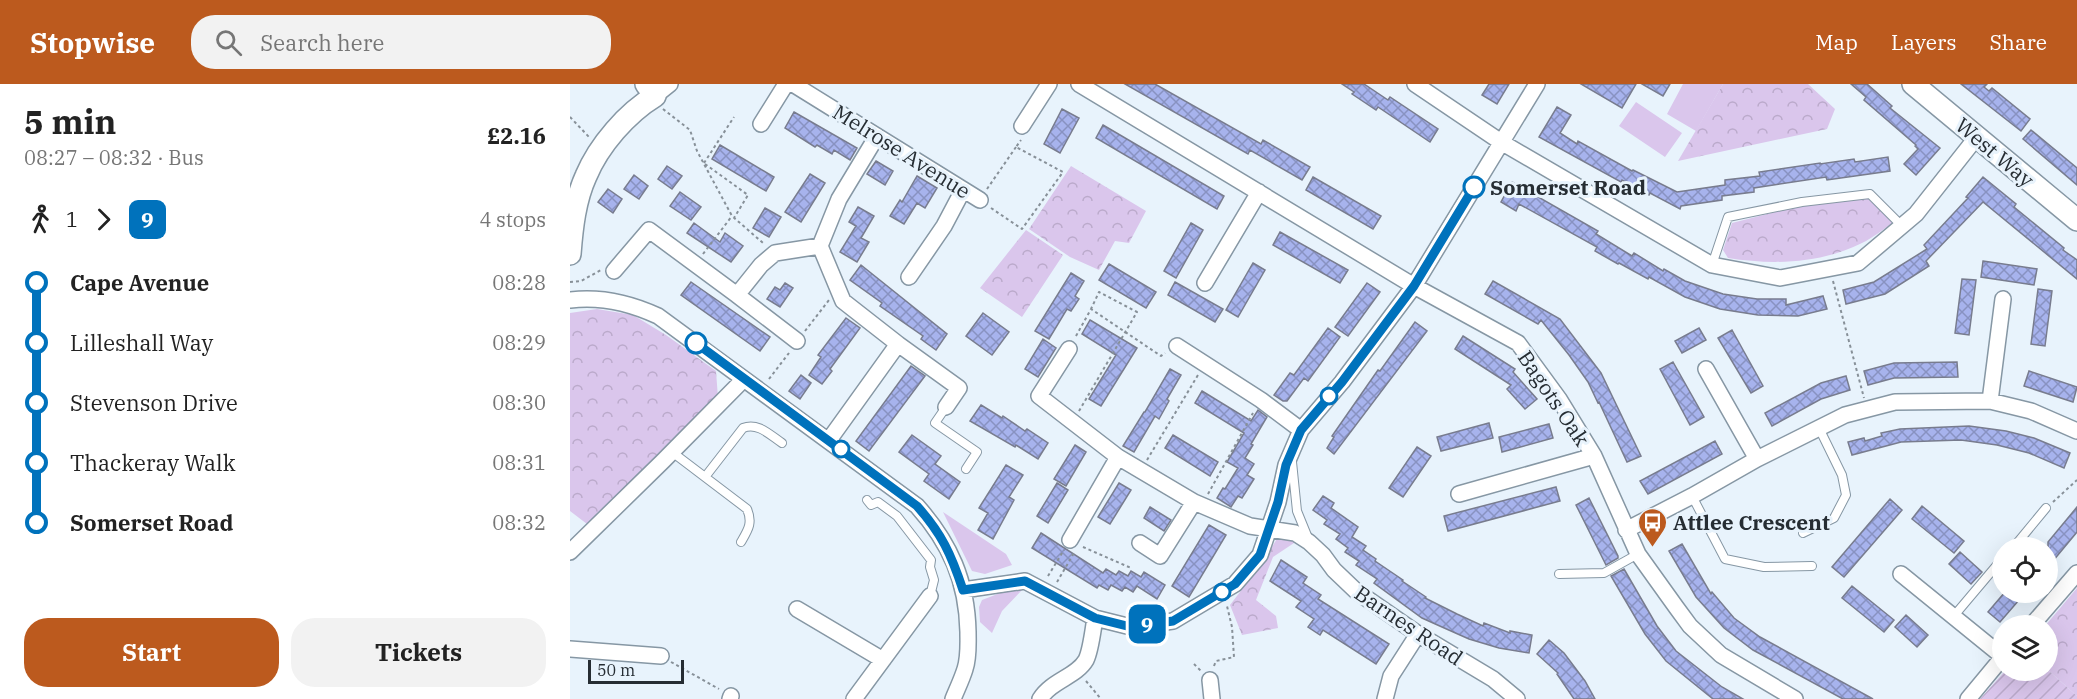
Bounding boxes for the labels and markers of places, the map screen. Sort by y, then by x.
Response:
place label: Somerset Road [1490,173,1646,201]
marker: Somerset Road [1463,176,1485,198]
unlabelled marker [685,332,707,354]
unlabelled marker [1320,387,1338,405]
unlabelled marker [832,440,850,458]
bus stop icon: Attlee Crescent [1636,506,1668,548]
place label: Attlee Crescent [1673,508,1830,536]
unlabelled marker [1213,583,1231,601]

